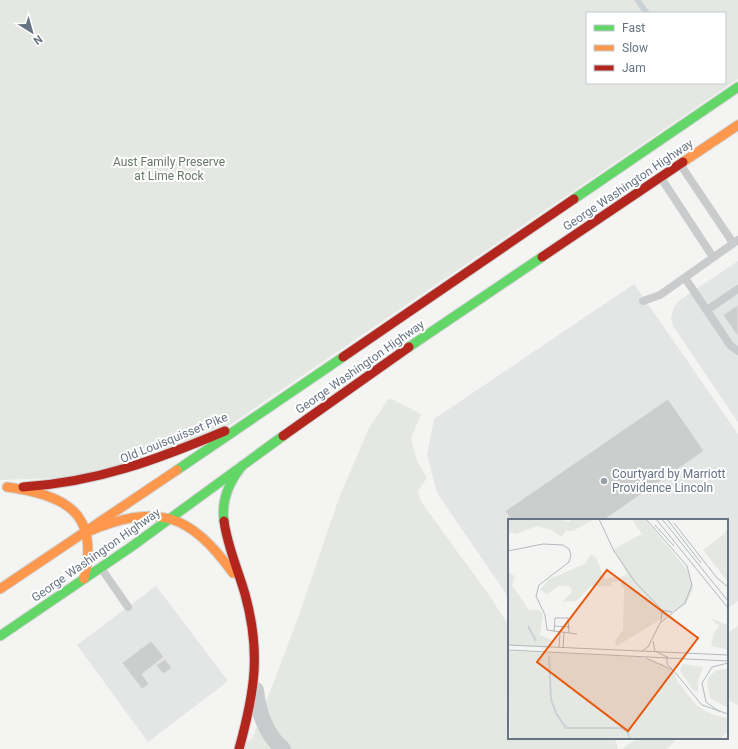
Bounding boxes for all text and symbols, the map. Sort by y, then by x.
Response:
north arrow [12,12,52,52]
legend [586,12,726,84]
text: Fast [622,21,645,35]
text: N [31,32,45,47]
text: Slow [622,41,648,55]
text: Jam [622,61,646,75]
street label: George Washington Highway [560,136,696,234]
park label: Aust Family Preserve at Lime Rock [113,155,225,183]
street label: George Washington Highway [293,317,427,417]
street label: Old Louisquisset Pike [118,410,230,466]
place label: Courtyard by Marriott Providence Lincoln [612,467,726,495]
marker: Courtyard by Marriott Providence Lincoln [599,476,609,486]
street label: George Washington Highway [29,505,163,605]
inset map [508,519,728,739]

